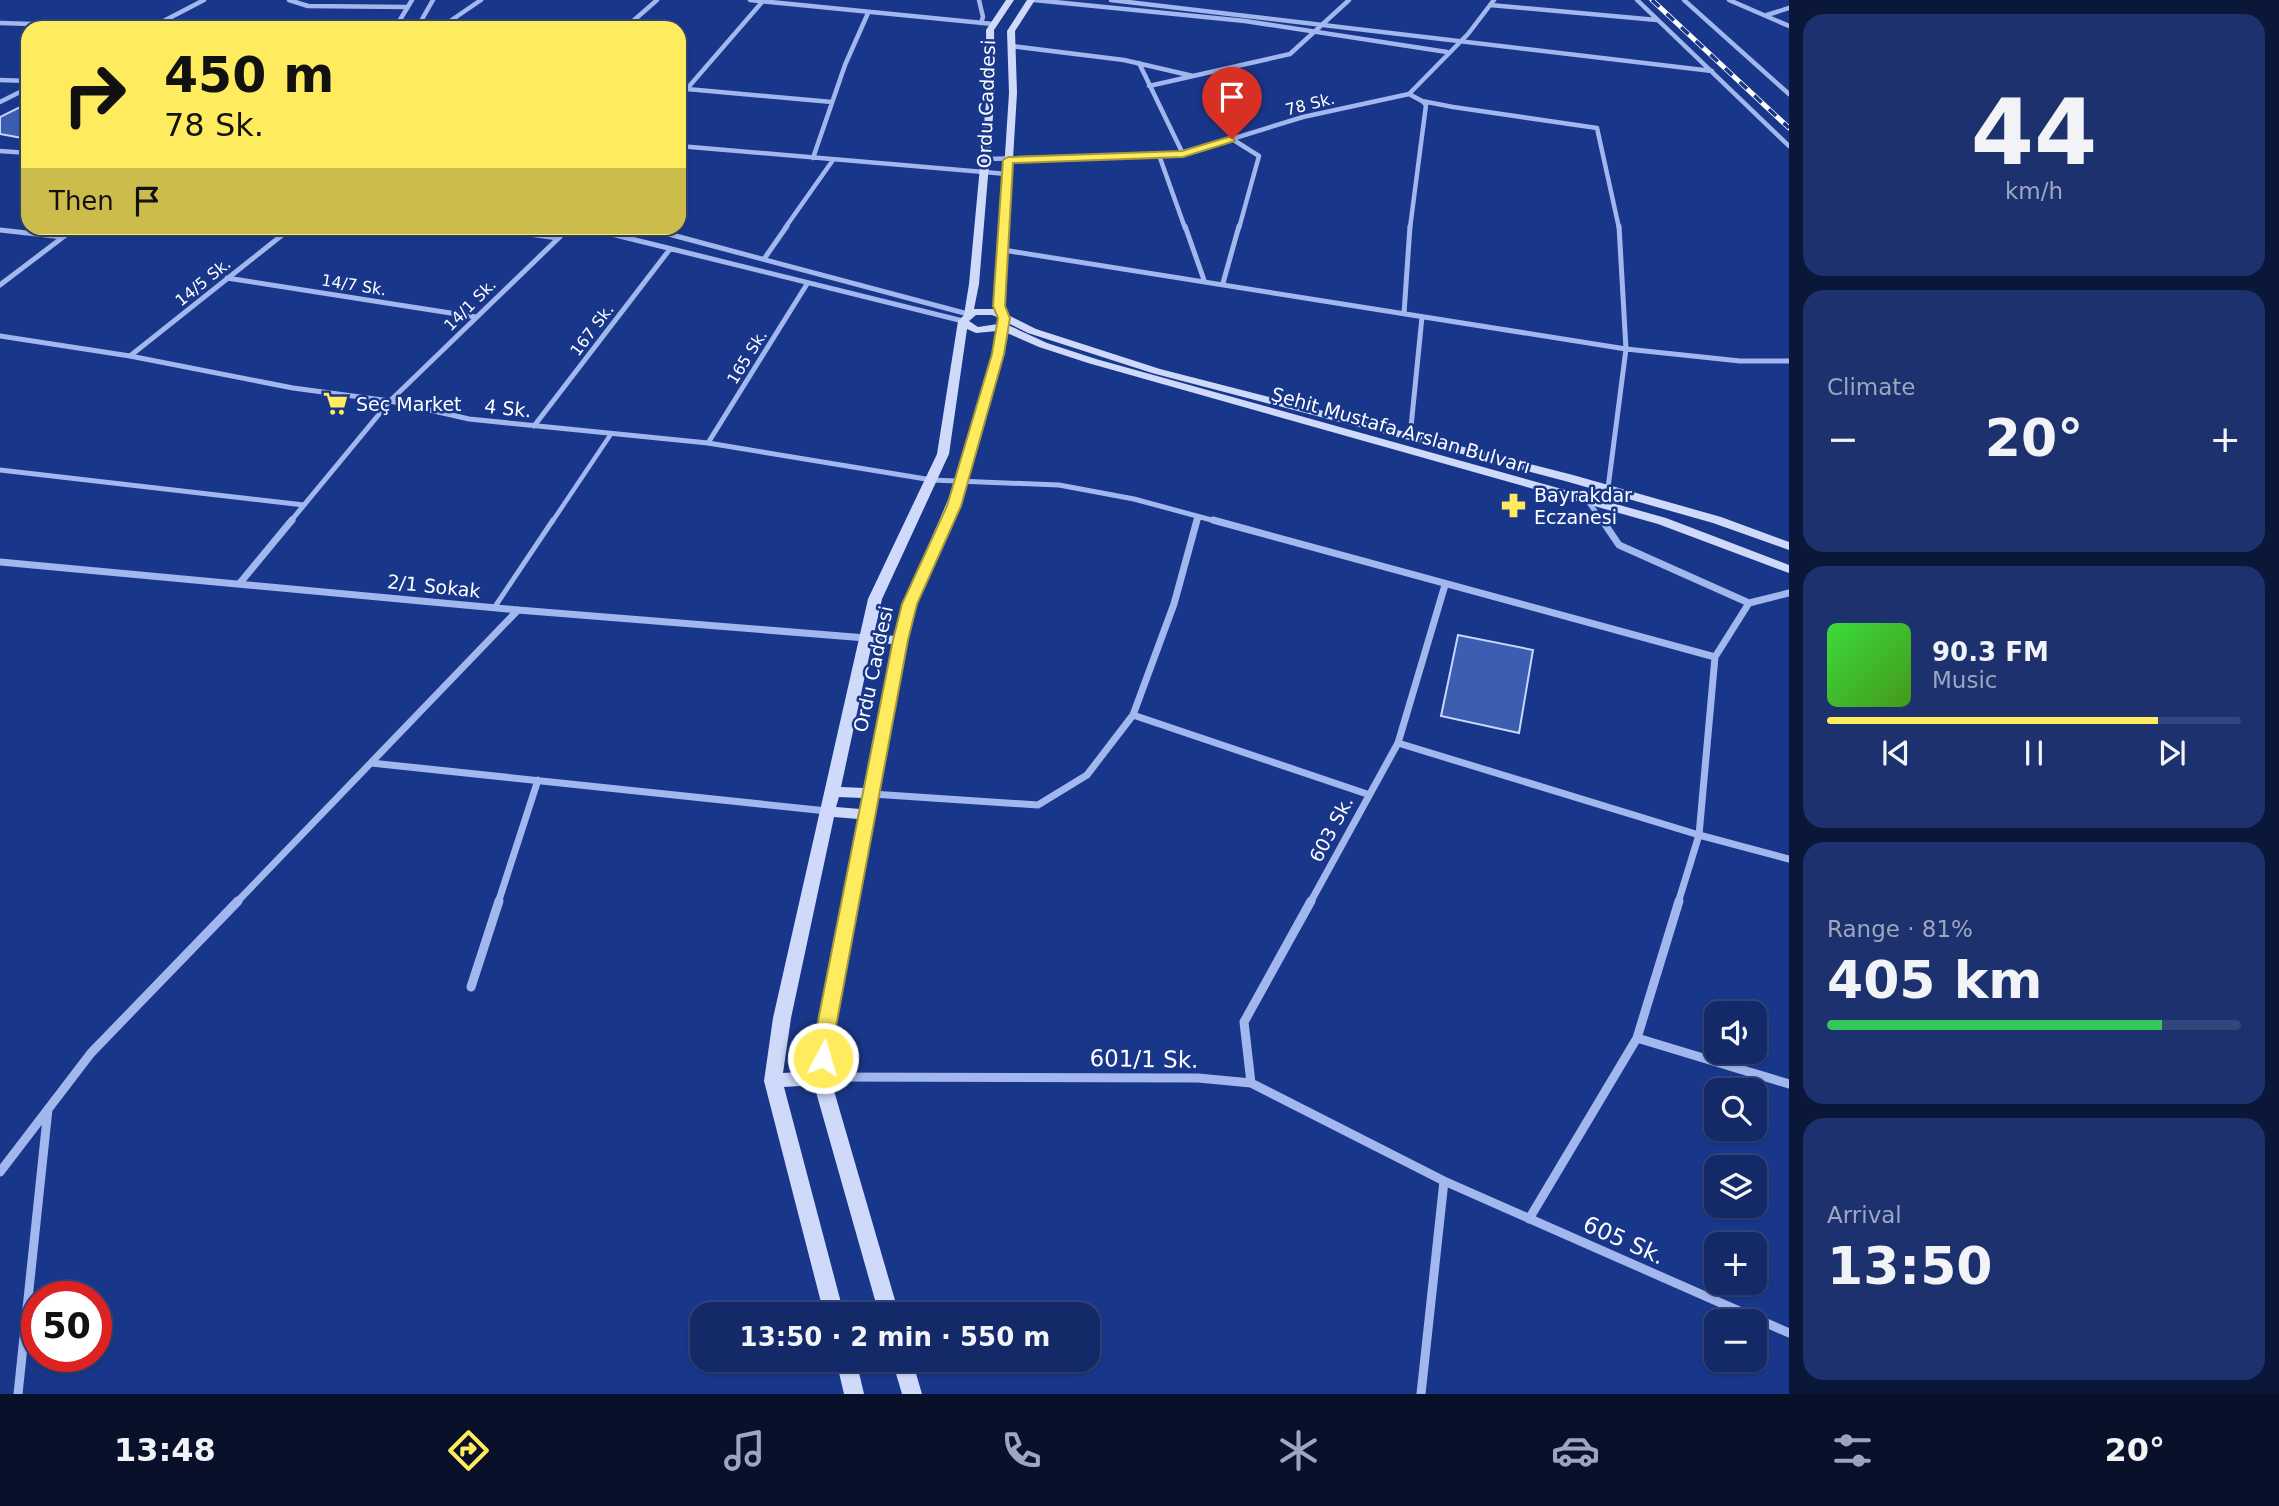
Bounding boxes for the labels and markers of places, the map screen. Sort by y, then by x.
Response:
pin [1202,67,1262,139]
supermarket icon: Seç Market [322,390,350,418]
place label: Seç Market [356,393,462,415]
place label: Bayrakdar Eczanesi [1534,484,1632,528]
pharmacy icon: Bayrakdar Eczanesi [1500,492,1528,520]

